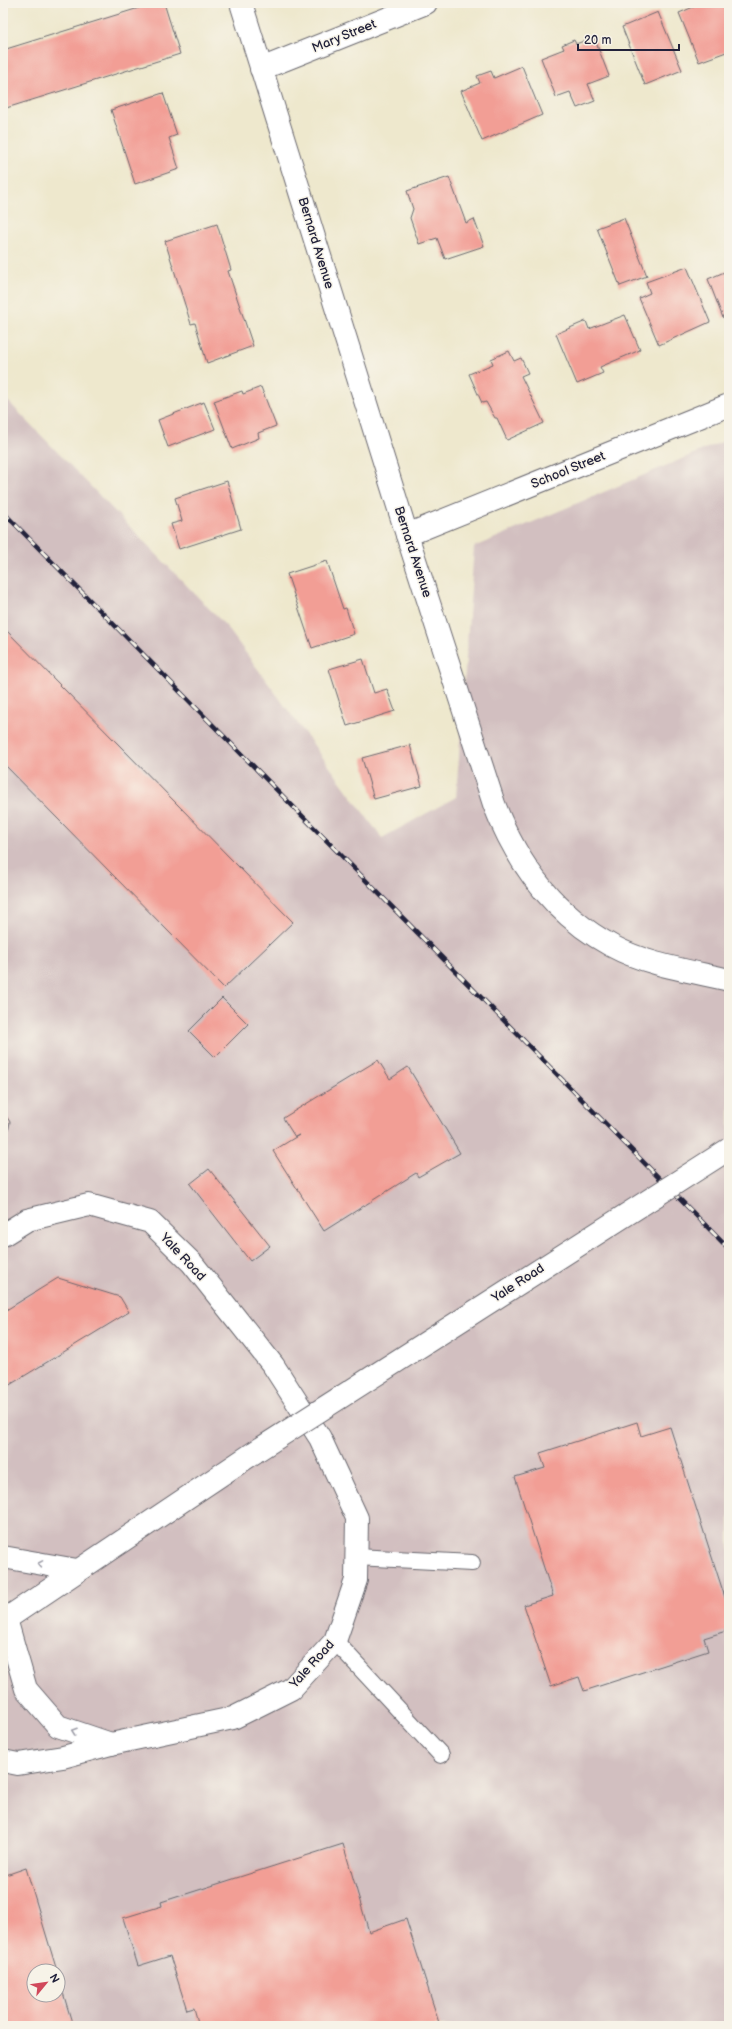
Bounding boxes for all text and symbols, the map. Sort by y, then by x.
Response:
street label: Mary Street [310,16,378,56]
scale bar [578,26,679,52]
text: 20 m [584,33,611,48]
street label: Bernard Avenue [294,195,338,291]
street label: School Street [529,448,607,492]
street label: Bernard Avenue [391,504,435,600]
street label: Yale Road [156,1229,209,1284]
street label: Yale Road [488,1260,547,1306]
one-way arrow [37,1560,43,1568]
street label: Yale Road [286,1637,338,1692]
one-way arrow [70,1727,77,1736]
north arrow [26,1963,66,2003]
text: N [47,1972,62,1985]

